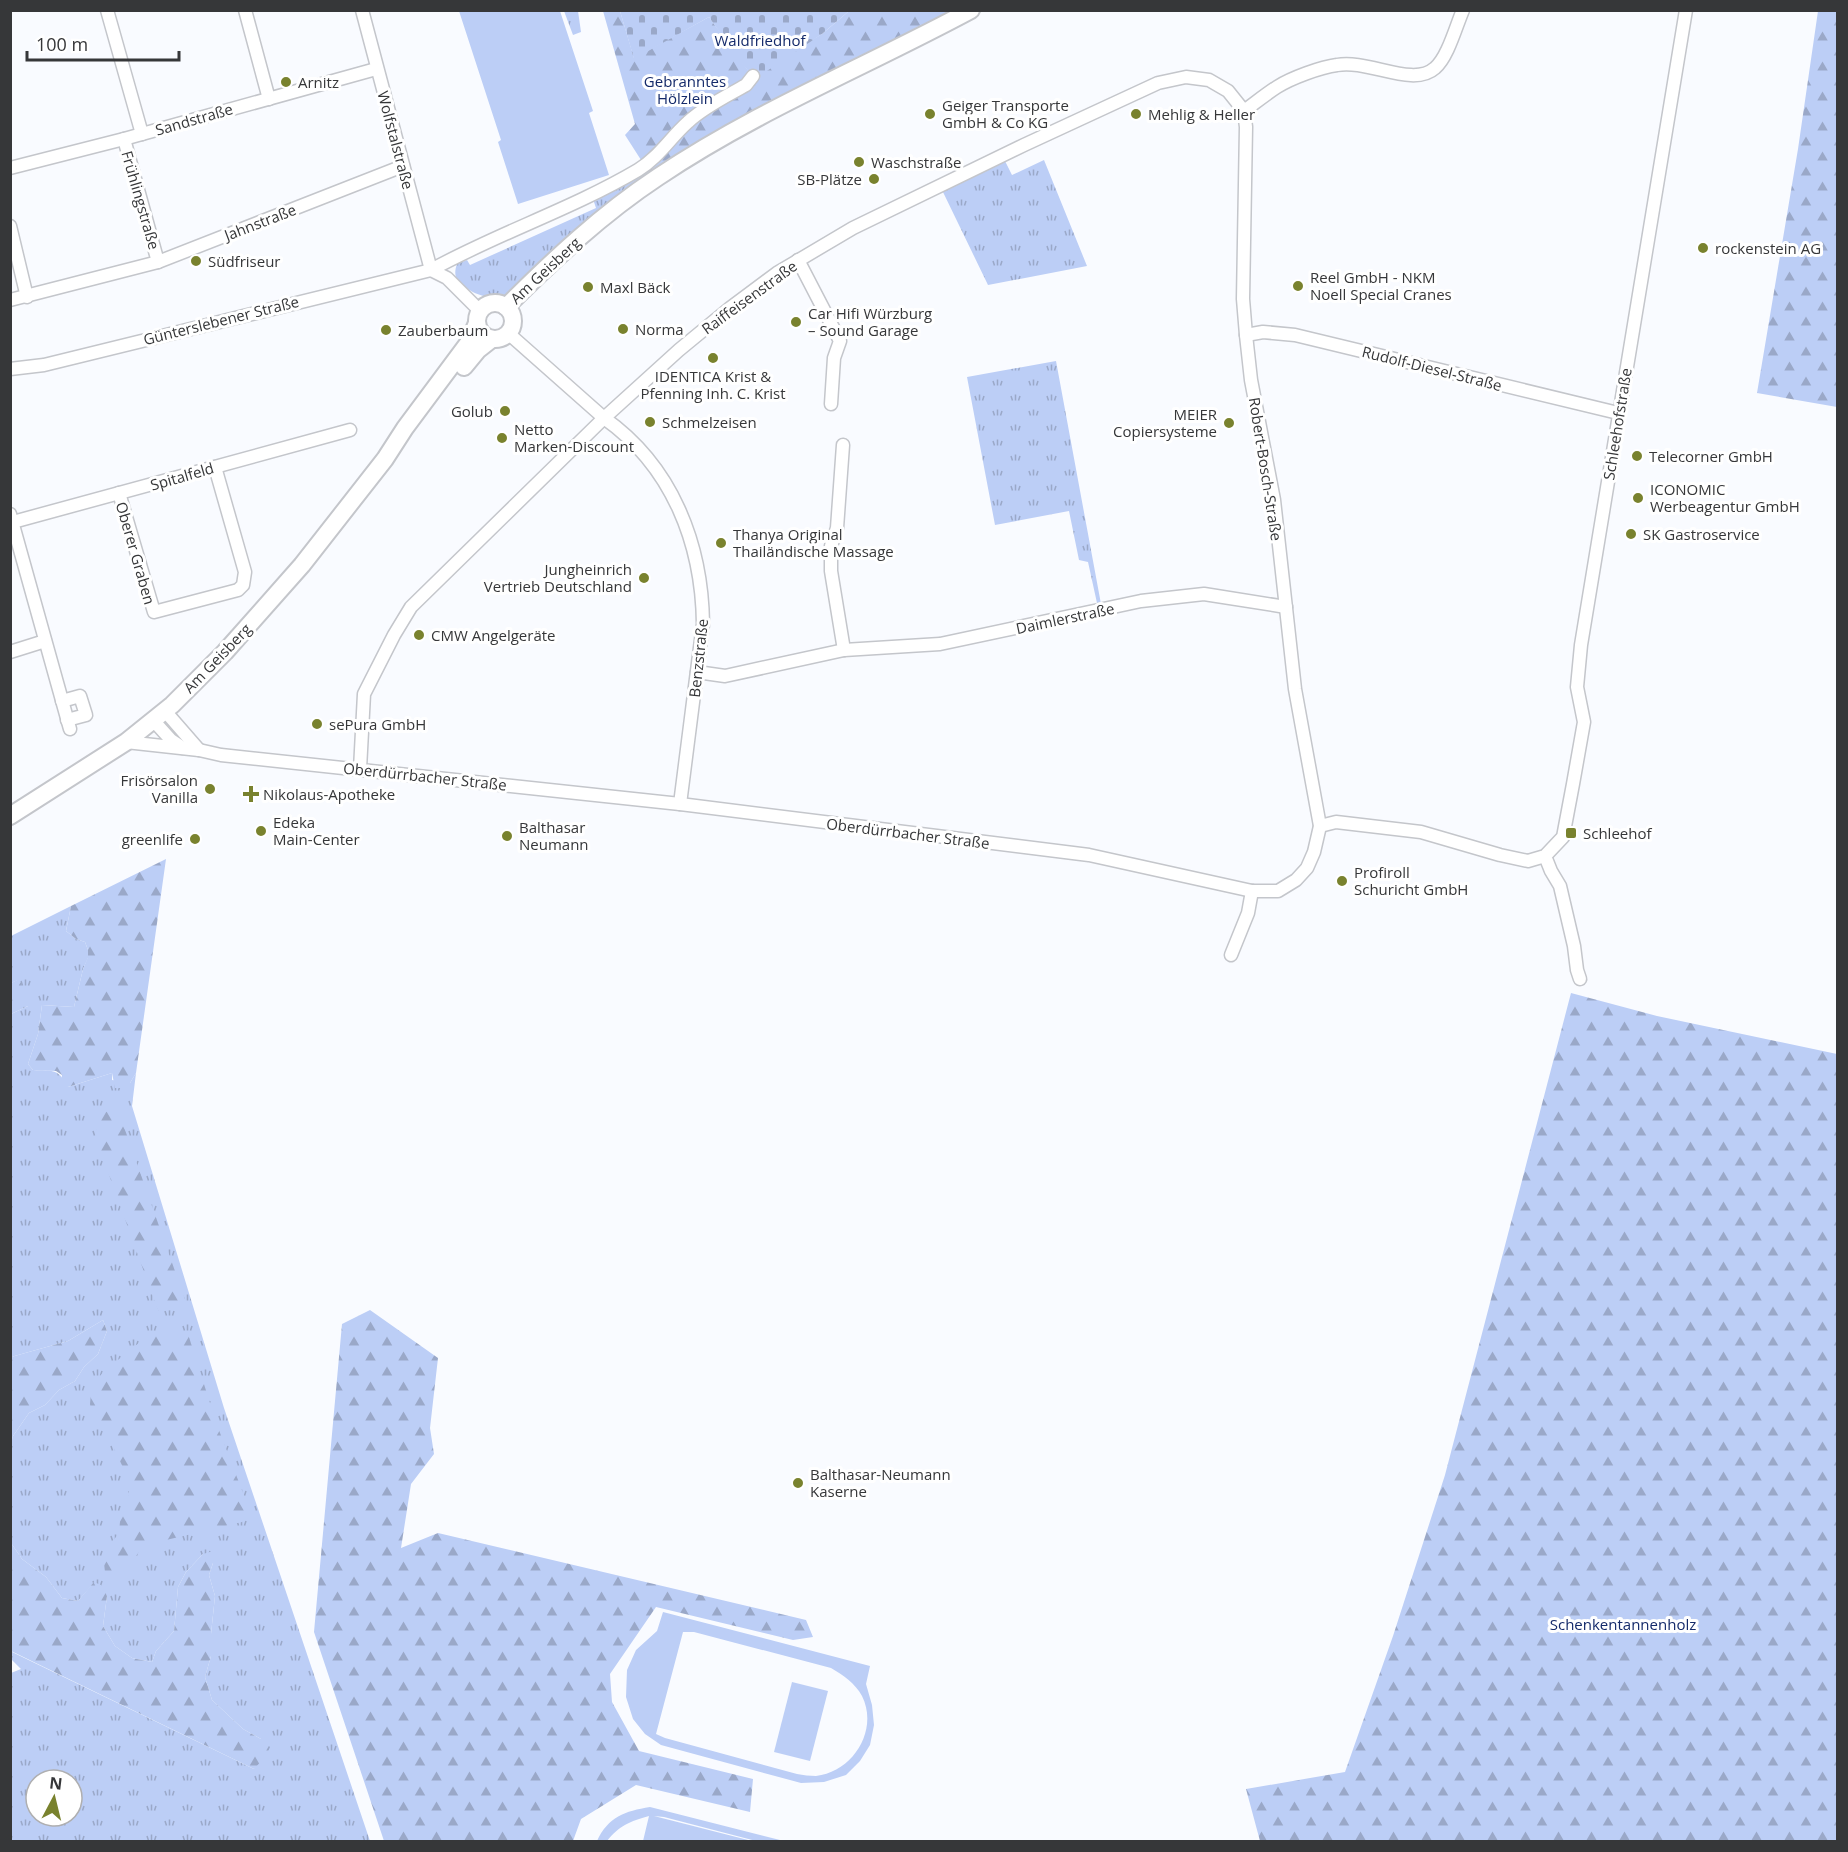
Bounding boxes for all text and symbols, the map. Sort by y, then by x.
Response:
scale bar [27,24,178,62]
park label: Waldfriedhof [715,30,806,50]
text: 100 m [36,32,88,56]
park label: Gebranntes Hölzlein [644,71,726,108]
place label: Arnitz [298,72,339,92]
marker: Arnitz [279,75,293,89]
street label: Wolfstalstraße [373,89,419,191]
place label: Geiger Transporte GmbH & Co KG [942,95,1069,132]
street label: Sandstraße [153,98,235,140]
place label: Mehlig & Heller [1148,104,1255,124]
marker: Geiger Transporte GmbH & Co KG [923,107,937,121]
marker: Mehlig & Heller [1129,107,1143,121]
street label: Frühlingstraße [117,148,165,252]
place label: Waschstraße [871,152,961,172]
marker: Waschstraße [852,155,866,169]
place label: SB-Plätze [797,169,862,189]
marker: SB-Plätze [867,172,881,186]
street label: Jahnstraße [219,199,299,246]
street label: Am Geisberg [505,232,585,308]
place label: rockenstein AG [1715,238,1821,258]
marker: rockenstein AG [1696,241,1710,255]
place label: Südfriseur [208,251,280,271]
marker: Südfriseur [189,254,203,268]
street label: Raiffeisenstraße [697,256,801,338]
place label: Reel GmbH - NKM Noell Special Cranes [1310,267,1452,304]
place label: Maxl Bäck [600,277,671,297]
marker: Reel GmbH - NKM Noell Special Cranes [1291,279,1305,293]
marker: Maxl Bäck [581,280,595,294]
street label: Günterslebener Straße [141,291,301,349]
place label: Car Hifi Würzburg – Sound Garage [808,303,932,340]
marker: Car Hifi Würzburg – Sound Garage [789,315,803,329]
place label: Norma [635,319,684,339]
place label: Zauberbaum [398,320,488,340]
marker: Norma [616,322,630,336]
marker: Zauberbaum [379,323,393,337]
street label: Rudolf-Diesel-Straße [1360,341,1504,395]
marker: IDENTICA Krist & Pfenning Inh. C. Krist [706,351,720,365]
place label: IDENTICA Krist & Pfenning Inh. C. Krist [640,366,786,403]
street label: Schleehofstraße [1598,367,1636,481]
street label: Robert-Bosch-Straße [1245,396,1287,542]
place label: Golub [451,401,493,421]
marker: Golub [498,404,512,418]
place label: MEIER Copiersysteme [1113,404,1218,441]
place label: Schmelzeisen [662,412,757,432]
marker: Schmelzeisen [643,415,657,429]
marker: MEIER Copiersysteme [1222,416,1236,430]
place label: Netto Marken-Discount [514,419,634,456]
marker: Netto Marken-Discount [495,431,509,445]
place label: Telecorner GmbH [1649,446,1773,466]
marker: Telecorner GmbH [1630,449,1644,463]
street label: Spitalfeld [148,457,216,495]
place label: ICONOMIC Werbeagentur GmbH [1650,479,1800,516]
marker: ICONOMIC Werbeagentur GmbH [1631,491,1645,505]
street label: Oberer Graben [112,499,160,607]
place label: Thanya Original Thailändische Massage [733,524,894,561]
place label: SK Gastroservice [1643,524,1760,544]
marker: SK Gastroservice [1624,527,1638,541]
marker: Thanya Original Thailändische Massage [714,536,728,550]
place label: Jungheinrich Vertrieb Deutschland [484,559,632,596]
marker: Jungheinrich Vertrieb Deutschland [637,571,651,585]
street label: Daimlerstraße [1014,598,1116,638]
street label: Benzstraße [684,618,712,698]
street label: Am Geisberg [179,619,255,697]
place label: CMW Angelgeräte [431,625,556,645]
marker: CMW Angelgeräte [412,628,426,642]
place label: sePura GmbH [329,714,426,734]
marker: sePura GmbH [310,717,324,731]
street label: Oberdürrbacher Straße [342,757,508,795]
place label: Frisörsalon Vanilla [121,770,198,807]
marker: Frisörsalon Vanilla [203,782,217,796]
place label: Nikolaus-Apotheke [263,784,395,804]
marker: Nikolaus-Apotheke [244,787,258,801]
place label: Edeka Main-Center [273,812,360,849]
street label: Oberdürrbacher Straße [825,813,991,853]
place label: Balthasar Neumann [519,817,589,854]
place label: Schleehof [1583,823,1652,843]
marker: Edeka Main-Center [254,824,268,838]
marker: Schleehof [1564,826,1578,840]
place label: greenlife [122,829,183,849]
marker: Balthasar Neumann [500,829,514,843]
marker: greenlife [188,832,202,846]
place label: Profiroll Schuricht GmbH [1354,862,1468,899]
marker: Profiroll Schuricht GmbH [1335,874,1349,888]
place label: Balthasar-Neumann Kaserne [810,1464,951,1501]
marker: Balthasar-Neumann Kaserne [791,1476,805,1490]
park label: Schenkentannenholz [1550,1614,1696,1634]
north arrow [24,1768,84,1828]
text: N [48,1771,64,1795]

